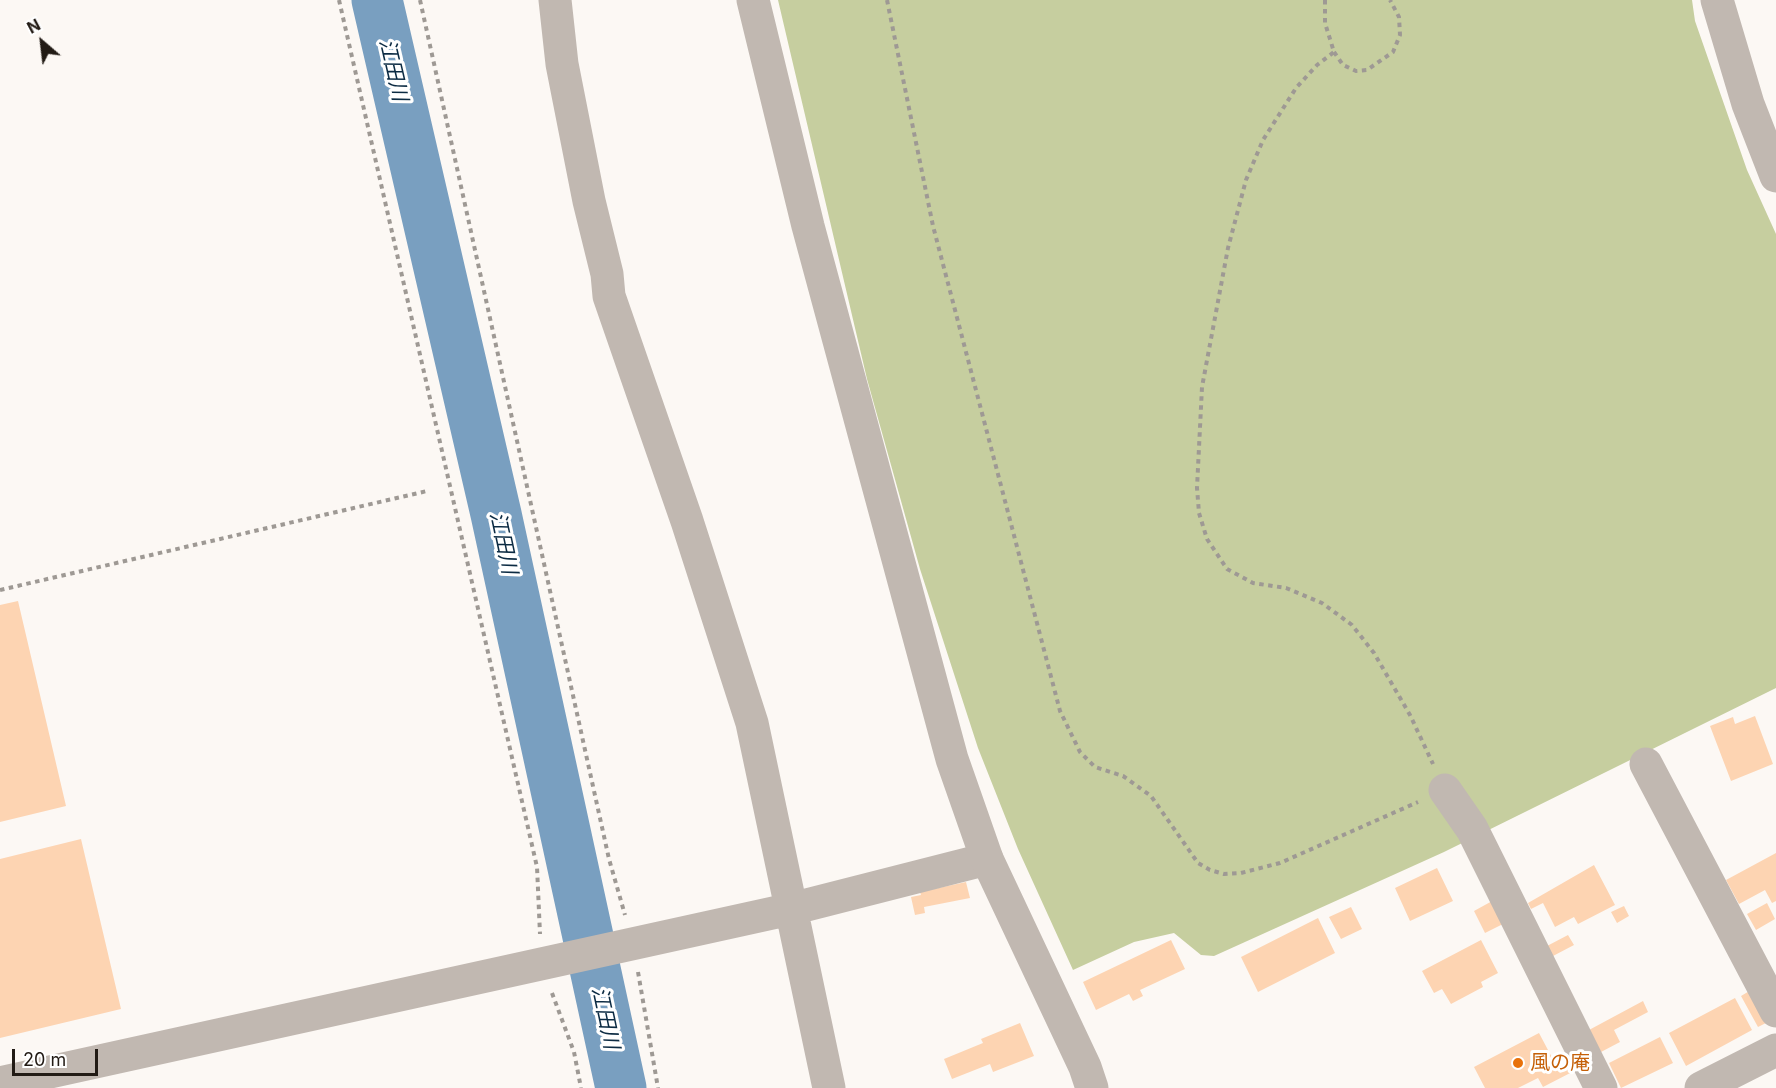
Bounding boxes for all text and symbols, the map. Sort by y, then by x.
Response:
north arrow [12,12,72,72]
text: N [23,14,44,38]
water label: 江田川 [374,36,412,104]
water label: 江田川 [484,510,522,576]
water label: 江田川 [586,985,624,1051]
scale bar [15,1037,100,1075]
text: 20 m [23,1049,66,1070]
place label: 風の庵 [1530,1051,1590,1075]
marker: 風の庵 [1511,1056,1525,1070]

